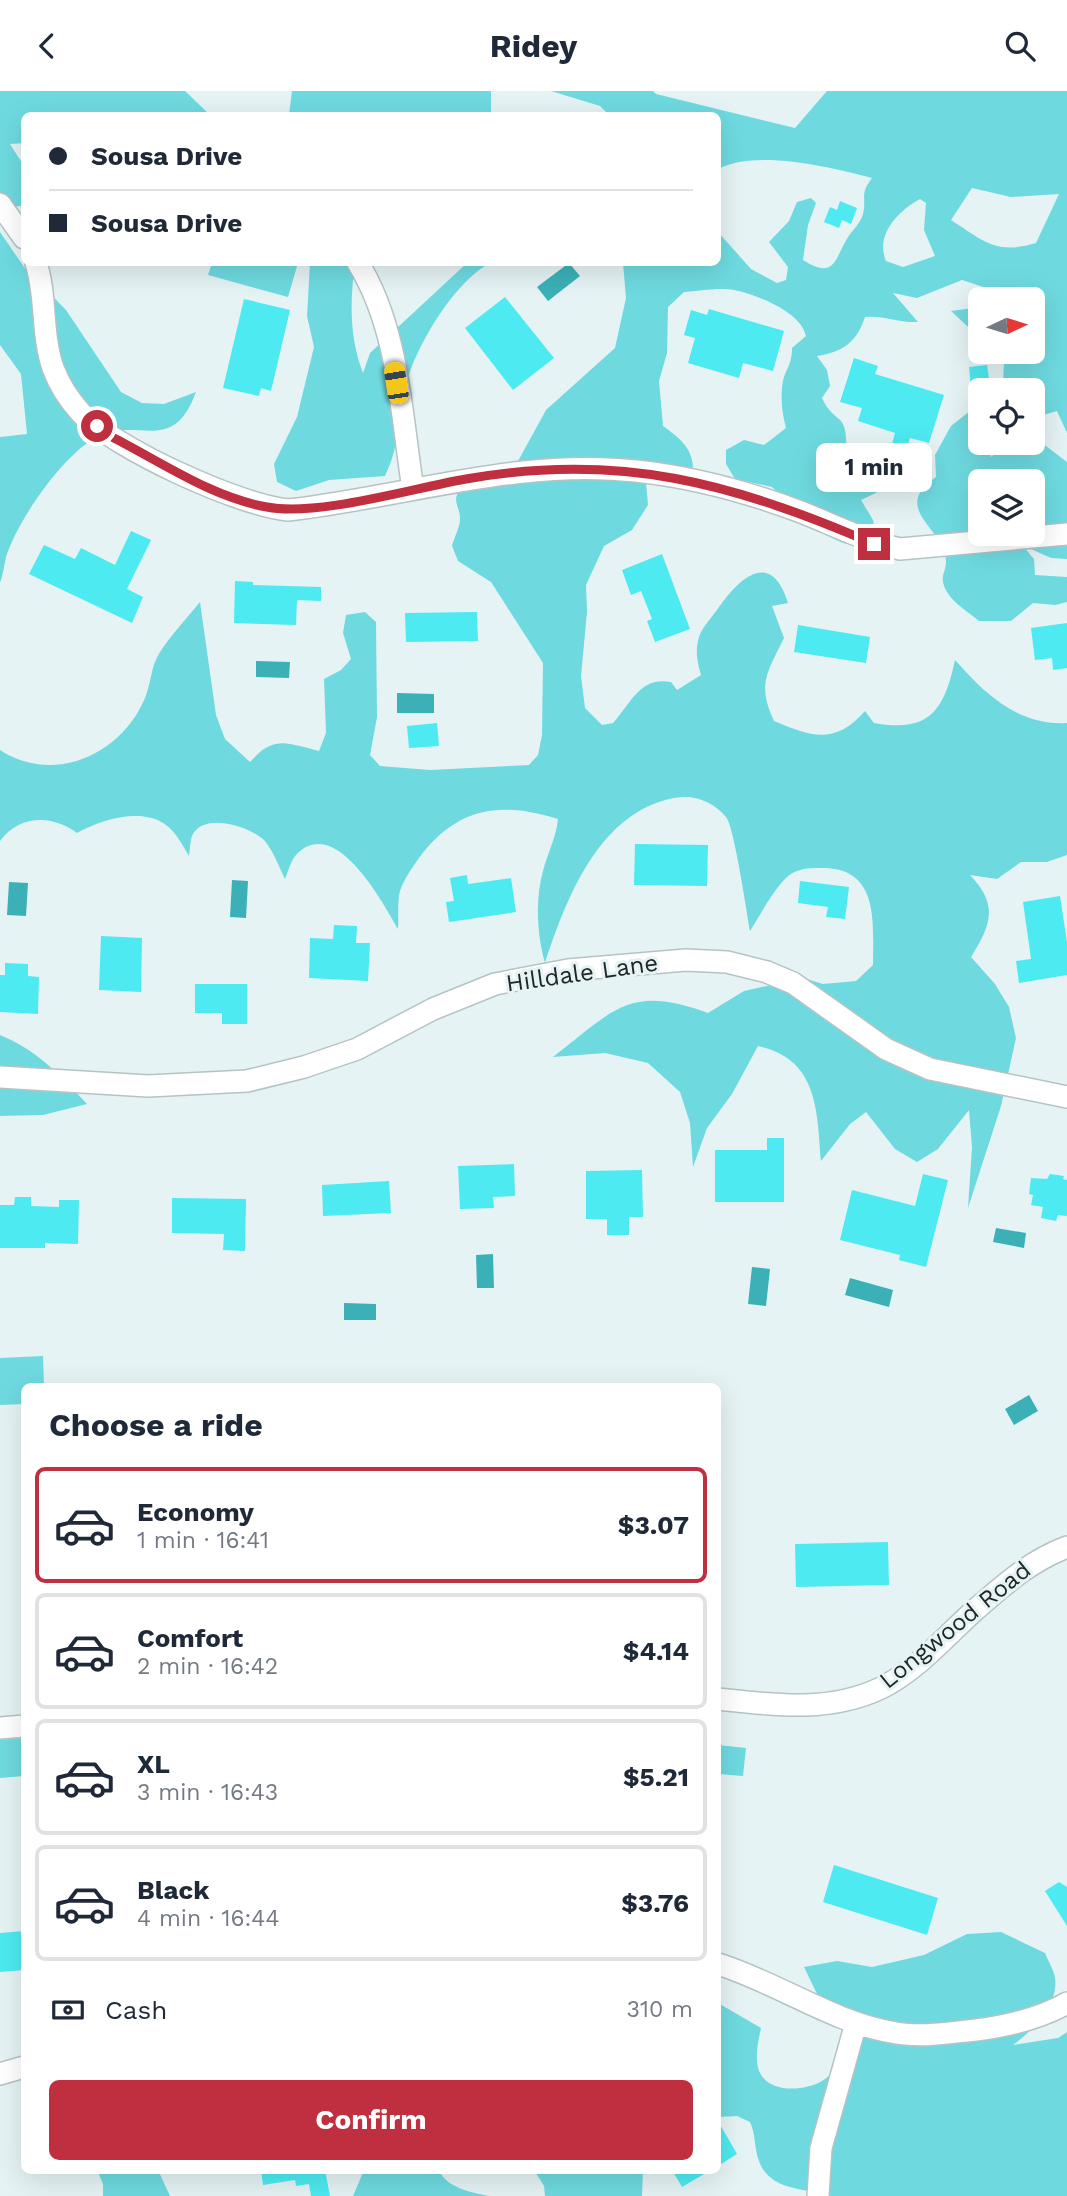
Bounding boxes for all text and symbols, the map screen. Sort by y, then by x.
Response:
icon: back [28,27,66,65]
text: Ridey [490,27,577,65]
icon: search [1001,27,1039,65]
text: Sousa Drive [91,141,242,171]
text: Sousa Drive [91,208,242,238]
north arrow [968,287,1045,364]
map controls [968,287,1045,546]
car [383,361,410,405]
button: locate [968,378,1045,455]
route start [81,410,113,442]
callout: 1 min [816,442,932,491]
text: 1 min [844,454,904,481]
button: layers [968,469,1045,546]
route end [858,528,890,560]
street label: Hilldale Lane [504,948,660,998]
text: Choose a ride [49,1406,263,1444]
icon: car [53,1494,116,1557]
text: Economy [137,1497,254,1527]
text: $3.07 [618,1510,689,1540]
text: 1 min · 16:41 [137,1527,269,1554]
street label: Longwood Road [874,1556,1036,1694]
icon: car [53,1620,116,1683]
text: Comfort [137,1623,243,1653]
text: $4.14 [623,1636,689,1666]
text: 2 min · 16:42 [137,1653,278,1680]
icon: car [53,1746,116,1809]
text: XL [137,1749,170,1779]
text: $5.21 [623,1762,689,1792]
text: 3 min · 16:43 [137,1779,278,1806]
icon: car [53,1872,116,1935]
text: Black [137,1875,209,1905]
text: $3.76 [621,1888,689,1918]
text: 4 min · 16:44 [137,1905,279,1932]
icon: cash [49,1991,87,2029]
text: Cash [105,1995,167,2025]
text: 310 m [627,1996,693,2023]
button: Confirm [49,2080,693,2160]

